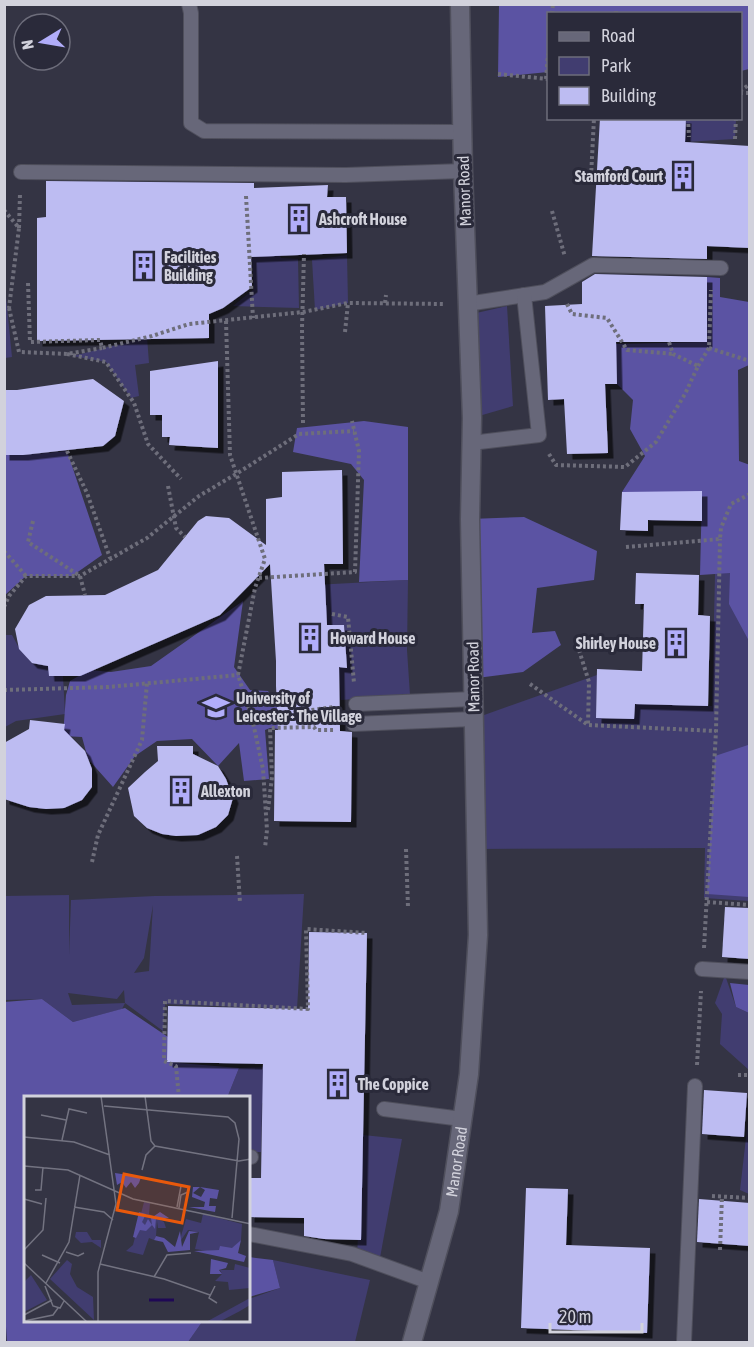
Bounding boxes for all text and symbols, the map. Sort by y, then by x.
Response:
north arrow [12,12,72,72]
legend [547,12,742,120]
text: Road [601,25,635,46]
text: N [18,39,37,51]
text: Park [601,55,631,76]
text: Building [601,85,656,106]
street label: Manor Road [454,155,474,227]
building icon: Stamford Court [668,161,698,191]
place label: Stamford Court [575,167,663,185]
building icon: Ashcroft House [284,204,314,234]
place label: Ashcroft House [318,210,407,228]
place label: Facilities Building [164,248,217,284]
building icon: Facilities Building [129,251,159,281]
building icon: Howard House [295,623,325,653]
building icon: Shirley House [661,628,691,658]
place label: Howard House [330,629,415,647]
place label: Shirley House [576,634,656,652]
street label: Manor Road [463,641,483,713]
place label: University of Leicester - The Village [236,689,362,725]
school or university icon: University of Leicester - The Village [201,692,231,722]
building icon: Allexton [166,776,196,806]
place label: Allexton [200,782,251,800]
building icon: The Coppice [323,1069,353,1099]
place label: The Coppice [358,1075,429,1093]
inset map [24,1096,250,1323]
street label: Manor Road [442,1125,470,1198]
scale bar [550,1296,642,1334]
text: 20 m [559,1306,591,1327]

